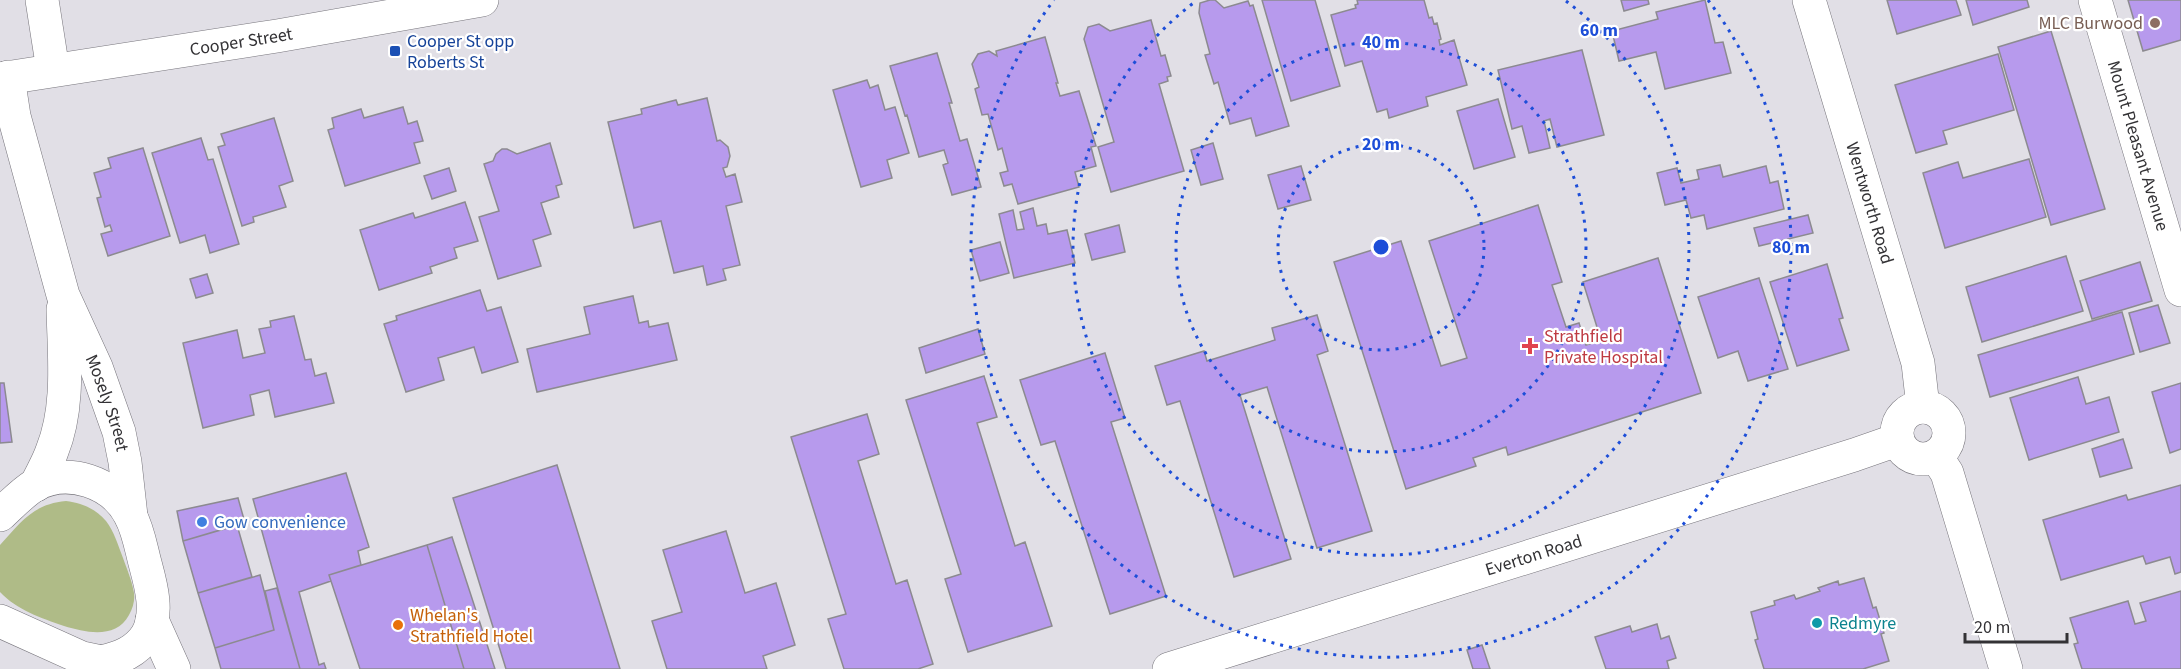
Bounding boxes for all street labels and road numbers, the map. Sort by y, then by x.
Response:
street label: Cooper Street [188,21,295,62]
street label: Mount Pleasant Avenue [2101,58,2175,234]
street label: Wentworth Road [1839,139,1900,267]
street label: Mosely Street [79,350,135,454]
street label: Everton Road [1482,529,1585,582]

